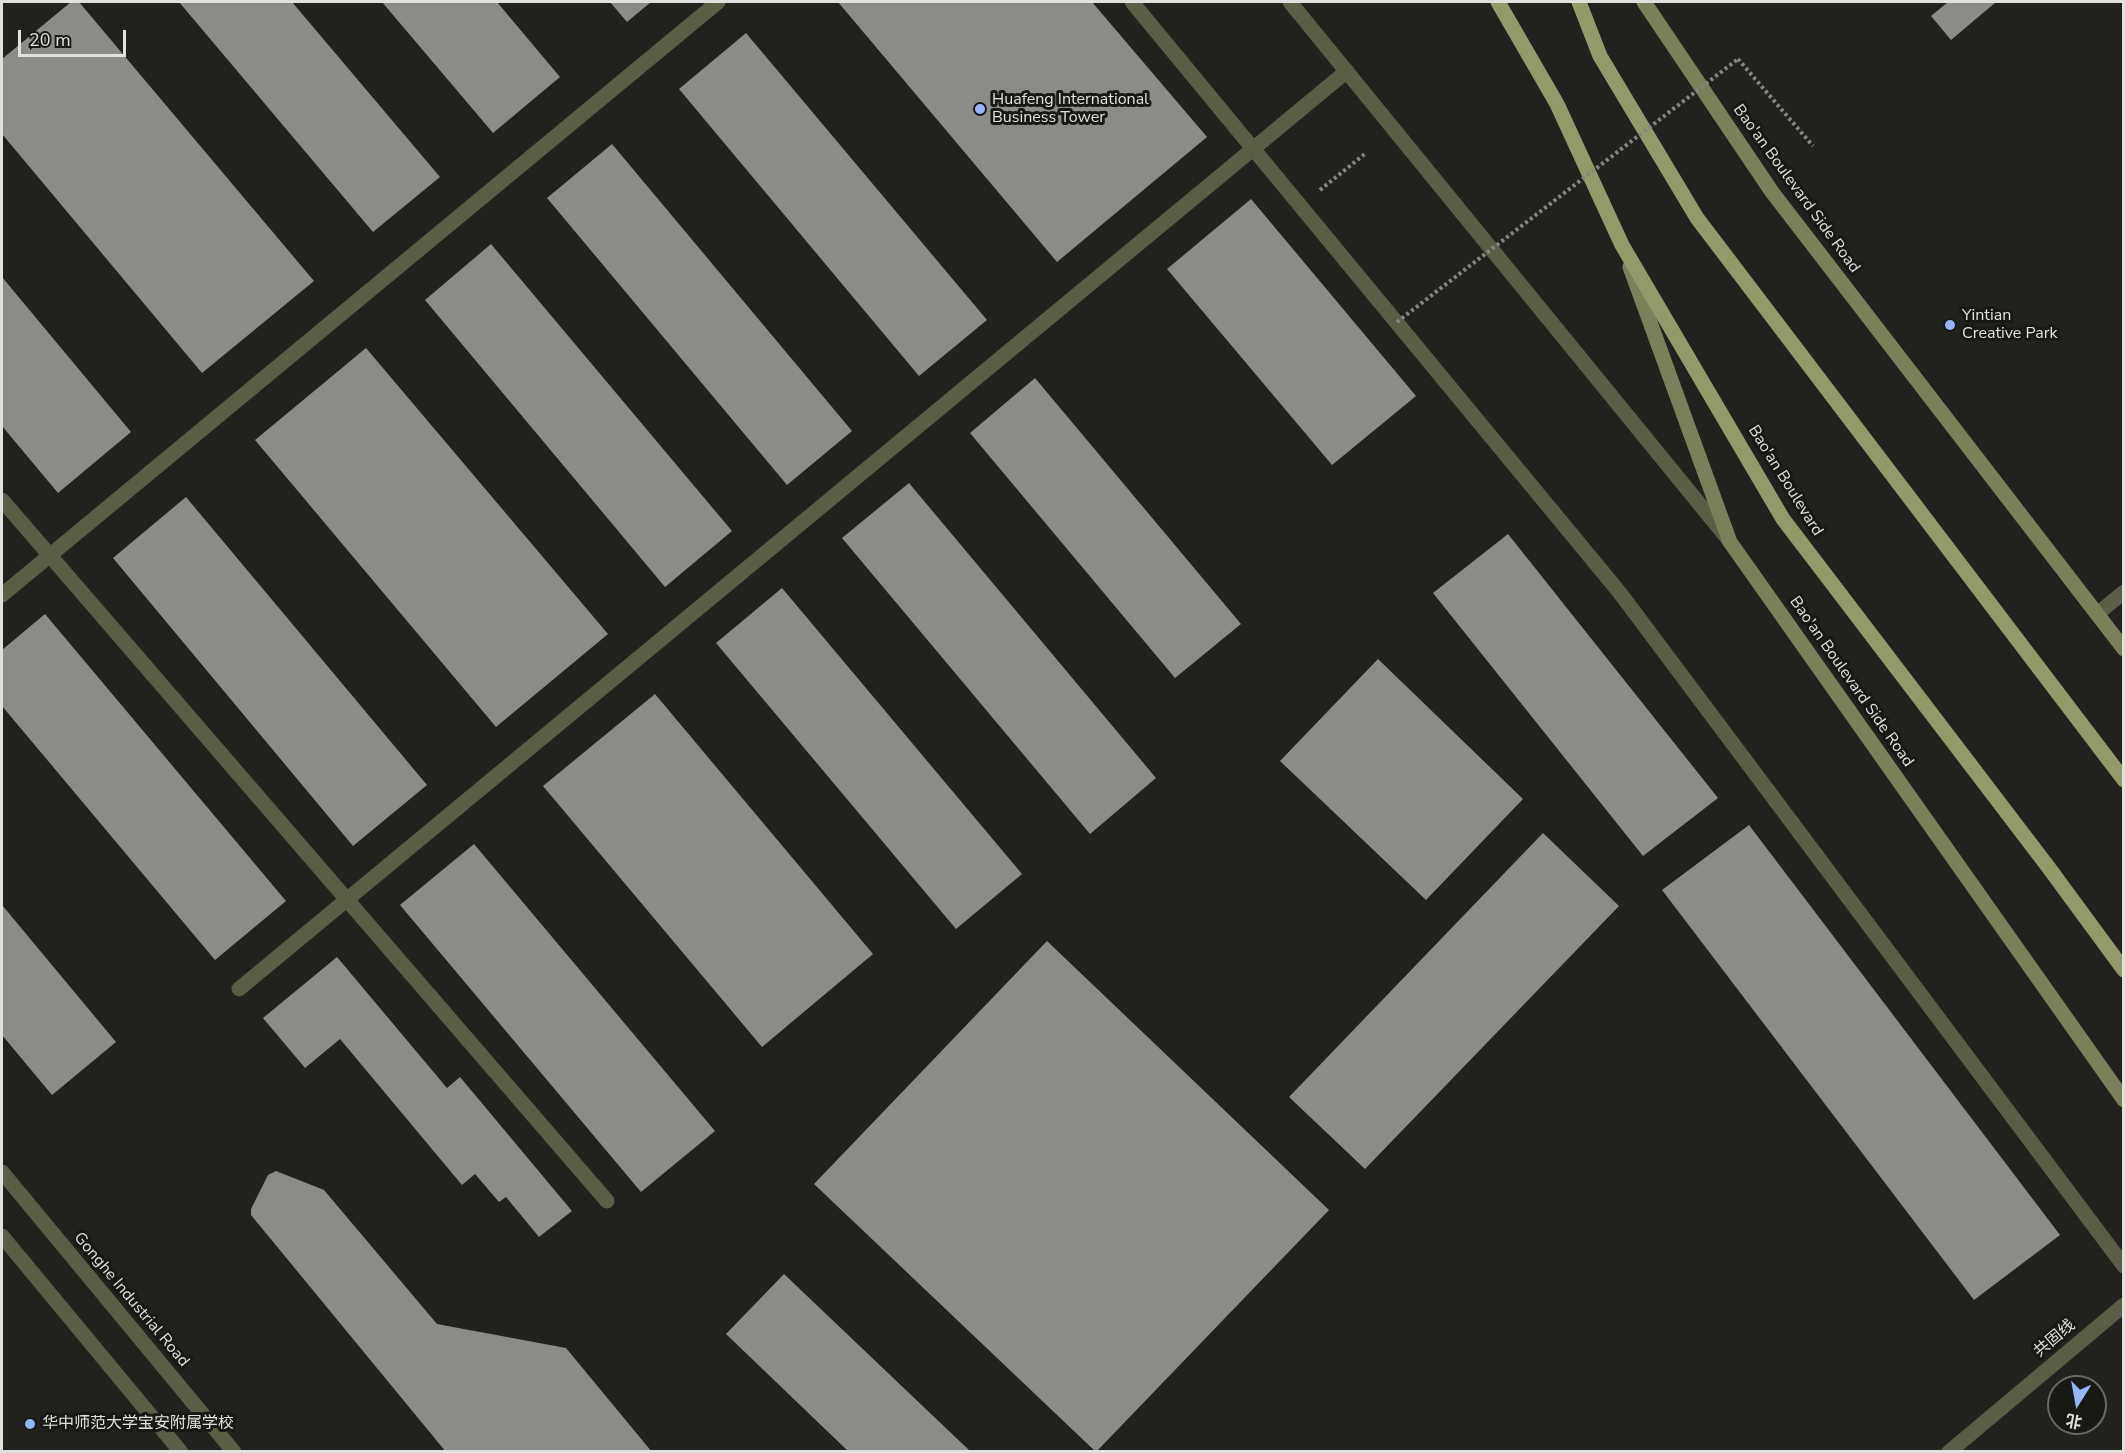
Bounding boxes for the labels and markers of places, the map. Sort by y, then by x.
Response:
place label: Huafeng International Business Tower [992,90,1149,128]
marker: Huafeng International Business Tower [973,102,987,116]
place label: Yintian Creative Park [1962,306,2057,344]
marker: Yintian Creative Park [1943,318,1957,332]
place label: 华中师范大学宝安附属学校 [42,1414,234,1434]
marker: 华中师范大学宝安附属学校 [23,1417,37,1431]

